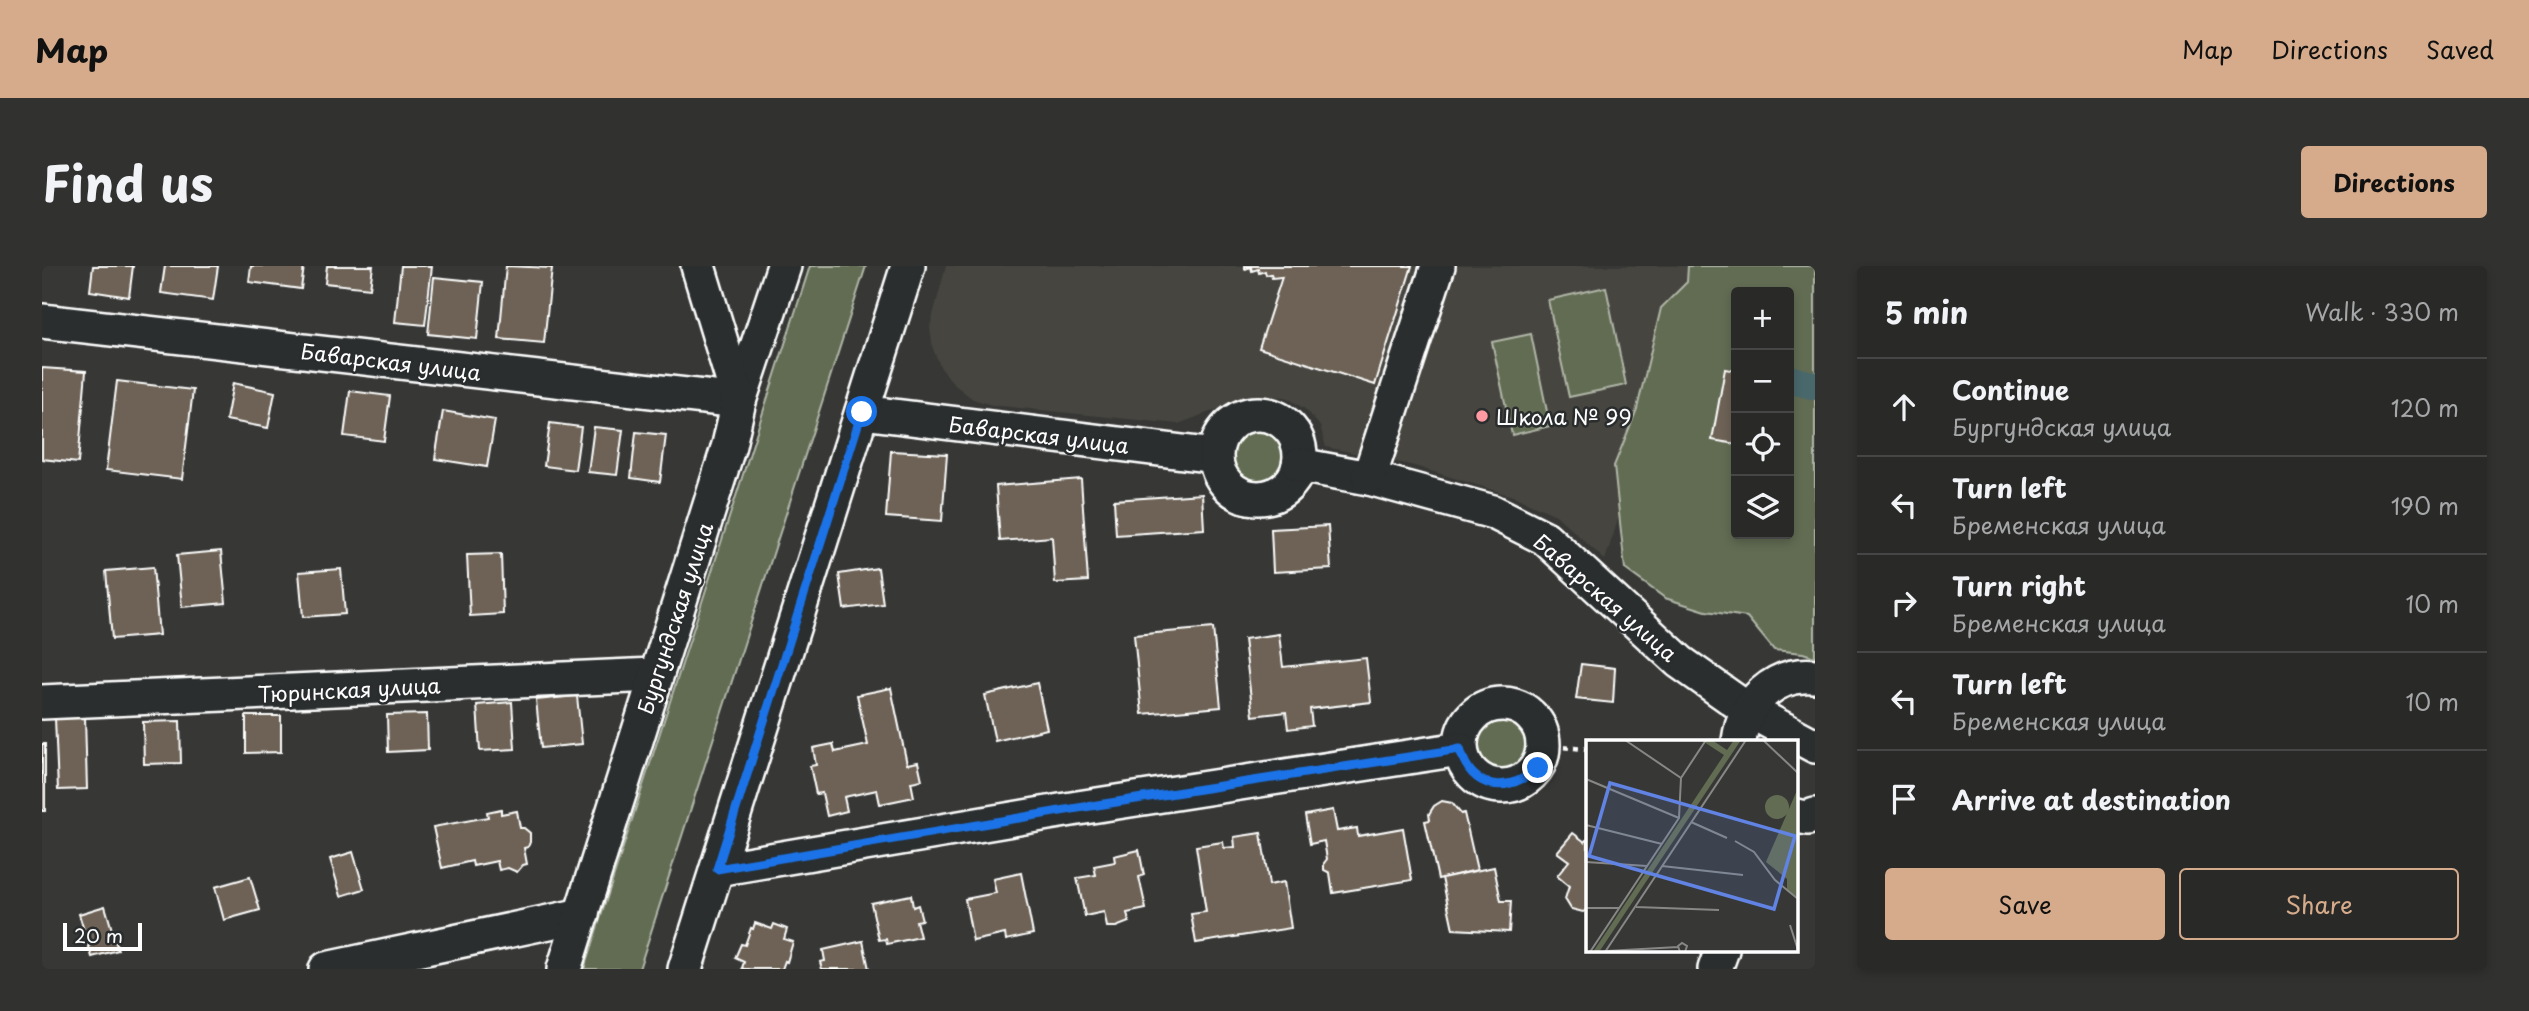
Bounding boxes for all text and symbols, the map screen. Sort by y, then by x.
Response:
text: Map [35,24,108,74]
text: Map [2182,31,2233,67]
text: Directions [2271,31,2388,67]
text: Saved [2426,31,2494,67]
text: Find us [42,145,213,219]
button: Directions [2301,146,2487,218]
map controls [1731,287,1794,539]
button: + [1731,287,1794,350]
text: 5 min [1885,289,1968,334]
text: Walk · 330 m [2305,294,2459,329]
street label: Баварская улица [299,334,484,388]
button: − [1731,350,1794,413]
text: Continue [1952,370,2069,409]
icon: ahead [1885,388,1923,426]
text: 120 m [2391,390,2459,425]
route start [846,396,877,427]
place label: Школа № 99 [1496,400,1632,432]
street label: Баварская улица [947,407,1132,461]
marker: Школа № 99 [1474,408,1490,424]
text: Бургундская улица [1952,409,2171,444]
button: locate [1731,413,1794,476]
text: Turn left [1952,468,2067,507]
button: layers [1731,476,1794,539]
icon: left [1885,486,1923,524]
text: 190 m [2391,488,2459,523]
text: Бременская улица [1952,507,2166,542]
street label: Бургундская улица [628,517,720,718]
street label: Баварская улица [1527,526,1685,669]
text: Turn right [1952,566,2086,605]
icon: right [1885,584,1923,622]
text: 10 m [2405,586,2459,621]
text: Бременская улица [1952,605,2166,640]
text: Turn left [1952,664,2067,703]
street label: Тюринская улица [257,668,442,710]
icon: left [1885,682,1923,720]
text: 10 m [2405,684,2459,719]
text: Бременская улица [1952,703,2166,738]
inset map [1586,740,1798,951]
route end [1522,752,1553,783]
icon: arrive [1885,780,1923,818]
text: Arrive at destination [1952,780,2231,819]
button: Save [1885,868,2165,940]
button: Share [2179,868,2459,940]
scale bar [63,920,142,952]
text: 20 m [74,921,123,949]

